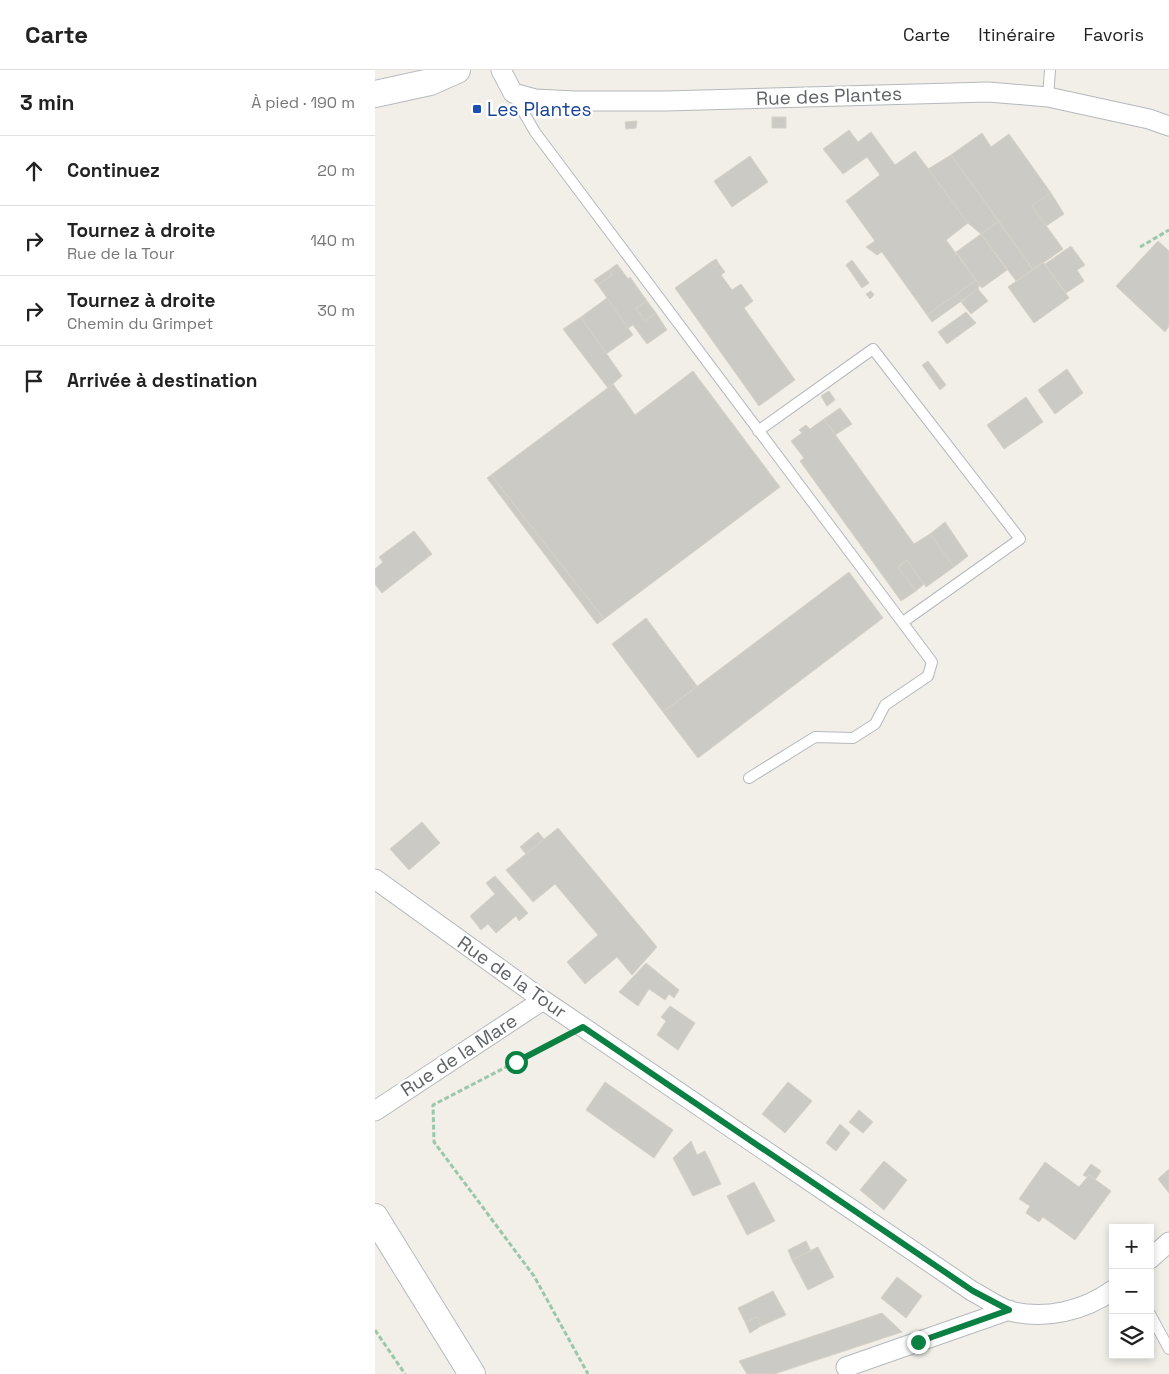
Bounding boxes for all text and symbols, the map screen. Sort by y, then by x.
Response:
text: Carte [25,19,88,50]
text: Carte [903,23,950,46]
text: Itinéraire [978,23,1055,46]
text: Favoris [1083,23,1144,46]
street label: Rue des Plantes [756,81,902,111]
text: 3 min [20,89,75,116]
text: À pied · 190 m [251,92,355,113]
place label: Les Plantes [487,97,592,122]
marker: Les Plantes [471,103,483,115]
icon: ahead [20,157,48,185]
text: Continuez [67,158,160,183]
text: 20 m [317,160,355,181]
text: Tournez à droite [67,218,216,243]
icon: right [20,227,48,255]
text: 140 m [310,230,355,251]
text: Rue de la Tour [67,243,175,264]
text: Tournez à droite [67,288,216,313]
icon: right [20,297,48,325]
text: 30 m [317,300,355,321]
text: Chemin du Grimpet [67,313,213,334]
icon: arrive [20,367,48,395]
text: Arrivée à destination [67,368,257,393]
street label: Rue de la Tour [452,930,572,1024]
street label: Rue de la Mare [396,1008,522,1102]
route start [505,1051,528,1074]
map controls [1109,1224,1154,1359]
button: + [1109,1224,1154,1269]
button: − [1109,1269,1154,1314]
button: layers [1109,1314,1154,1359]
route end [907,1331,930,1354]

